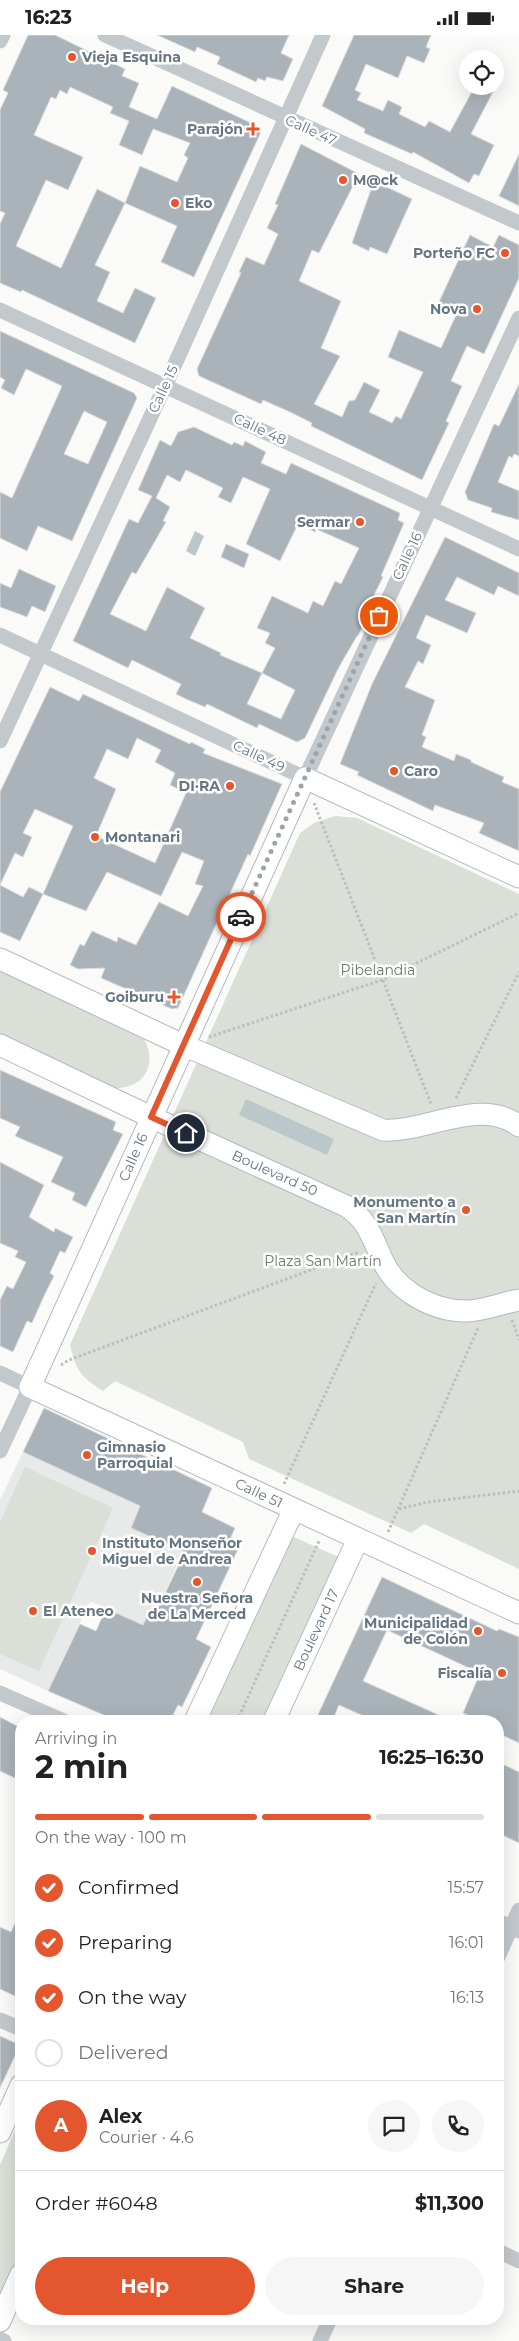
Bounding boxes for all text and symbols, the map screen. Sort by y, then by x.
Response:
text: 16:23 [25,6,72,29]
place label: Vieja Esquina [81,48,181,66]
map controls [459,50,504,95]
button: locate [459,50,504,95]
marker: Vieja Esquina [66,51,78,63]
street label: Calle 47 [282,111,340,149]
place label: Parajón [187,120,243,138]
marker: Parajón [247,123,259,135]
place label: M@ck [353,171,399,189]
marker: M@ck [337,174,349,186]
place label: Eko [185,194,212,212]
marker: Eko [169,197,181,209]
place label: Porteño FC [413,244,495,262]
marker: Porteño FC [499,247,511,259]
place label: Nova [430,300,467,318]
marker: Nova [471,303,483,315]
street label: Calle 15 [144,362,182,416]
street label: Calle 48 [231,409,289,449]
place label: Sermar [297,513,350,531]
marker: Sermar [354,516,366,528]
street label: Calle 16 [388,529,426,583]
pin [358,595,400,637]
icon: bag [365,602,393,630]
street label: Calle 49 [230,736,288,776]
place label: Caro [404,762,438,780]
marker: Caro [388,765,400,777]
place label: DI·RA [179,777,220,795]
marker: DI·RA [224,780,236,792]
place label: Montanari [105,828,180,846]
marker: Montanari [89,831,101,843]
courier [216,892,266,942]
icon: car [227,903,255,931]
park label: Pibelandia [341,961,415,979]
place label: Goiburu [105,988,164,1006]
marker: Goiburu [168,991,180,1003]
pin [165,1112,207,1154]
icon: home [172,1119,200,1147]
street label: Calle 16 [114,1129,152,1184]
street label: Boulevard 50 [229,1146,321,1200]
place label: Monumento a San Martín [353,1193,456,1227]
marker: Monumento a San Martín [460,1204,472,1216]
park label: Plaza San Martín [264,1252,382,1270]
place label: Gimnasio Parroquial [97,1438,173,1472]
marker: Gimnasio Parroquial [81,1449,93,1461]
street label: Calle 51 [232,1474,286,1512]
place label: Instituto Monseñor Miguel de Andrea [102,1534,242,1568]
marker: Instituto Monseñor Miguel de Andrea [86,1545,98,1557]
marker: Nuestra Señora de La Merced [191,1576,203,1588]
street label: Boulevard 17 [289,1586,343,1674]
place label: Nuestra Señora de La Merced [141,1589,253,1623]
place label: El Ateneo [43,1602,114,1620]
marker: El Ateneo [27,1605,39,1617]
place label: Municipalidad de Colón [364,1614,468,1648]
marker: Municipalidad de Colón [472,1625,484,1637]
place label: Fiscalía [437,1664,492,1682]
marker: Fiscalía [496,1667,508,1679]
text: Arriving in [35,1729,117,1748]
text: 16:25–16:30 [379,1746,484,1769]
text: 2 min [35,1747,128,1786]
text: On the way · 100 m [35,1828,187,1847]
icon: check [35,1874,63,1902]
text: Confirmed [78,1876,179,1899]
text: 15:57 [448,1878,484,1897]
icon: check [35,1929,63,1957]
text: Preparing [78,1931,173,1954]
text: 16:01 [449,1933,484,1952]
icon: check [35,1984,63,2012]
text: On the way [78,1986,186,2009]
text: 16:13 [450,1988,484,2007]
text: Delivered [78,2041,169,2064]
button: chat [368,2100,420,2152]
button: phone [432,2100,484,2152]
text: Alex [99,2105,142,2128]
text: A [54,2114,68,2137]
text: Courier · 4.6 [99,2128,194,2147]
text: Order #6048 [35,2192,158,2215]
text: $11,300 [415,2192,484,2215]
button: Help [35,2257,255,2315]
button: Share [265,2257,484,2315]

